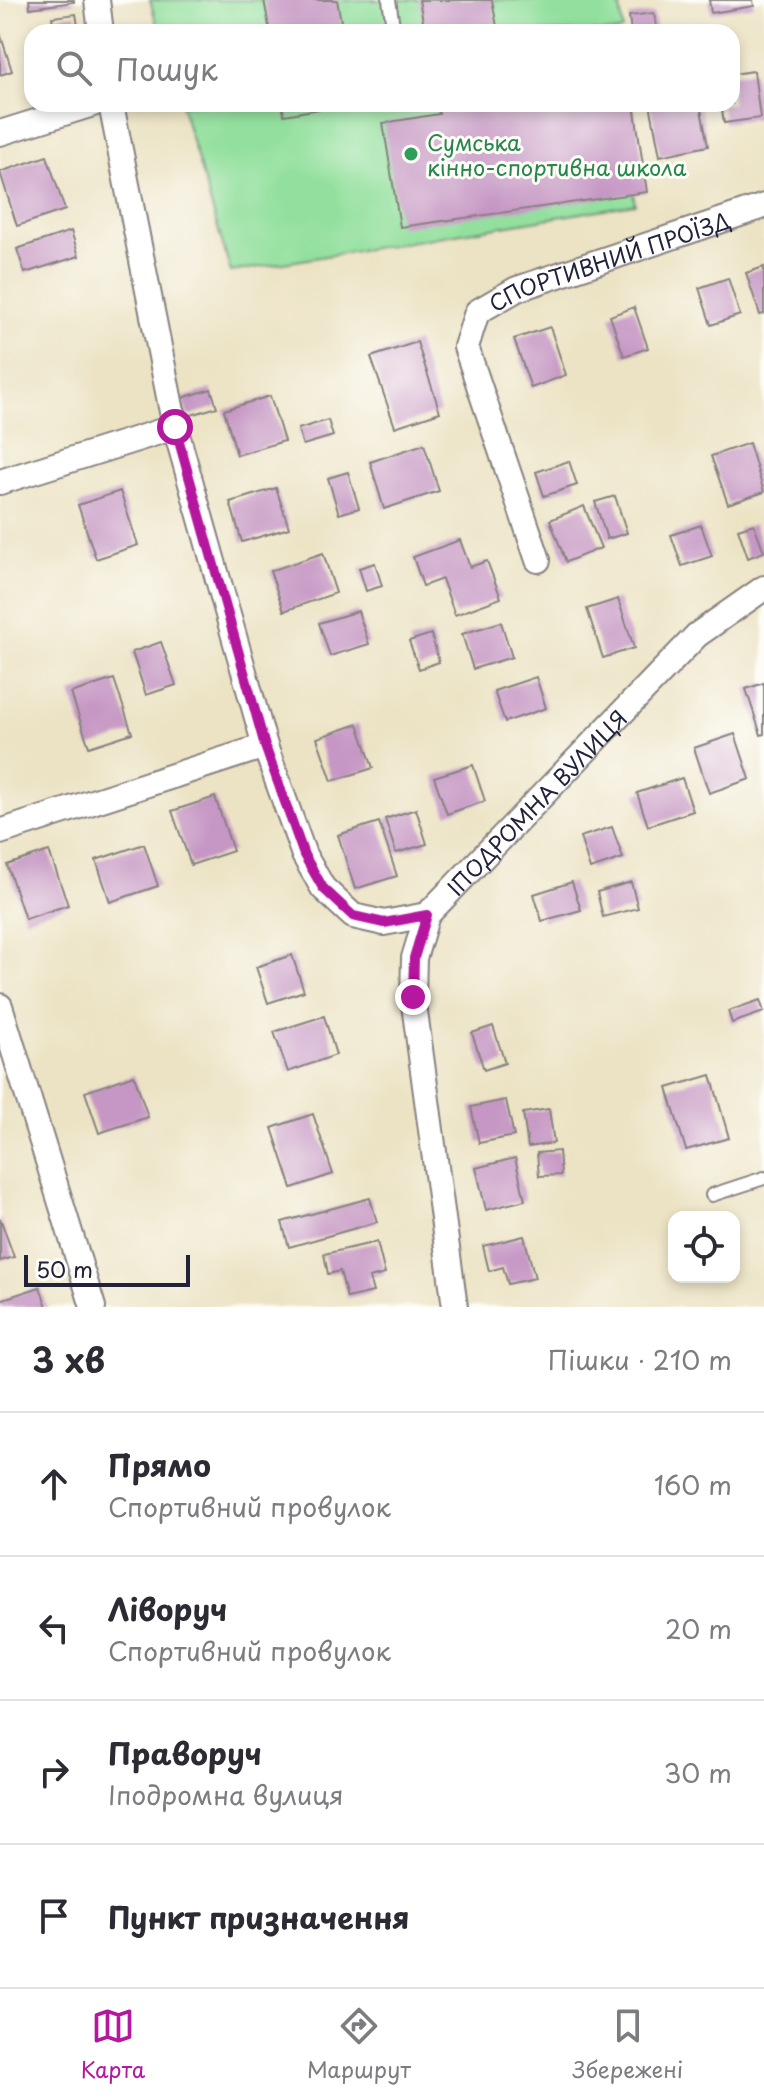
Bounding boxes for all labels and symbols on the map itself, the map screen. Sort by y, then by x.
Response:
place label: Сумська кінно-спортивна школа [427,125,687,183]
marker: Сумська кінно-спортивна школа [402,145,420,163]
street label: СПОРТИВНИЙ ПРОЇЗД [482,202,734,319]
route start [157,409,193,445]
street label: ІПОДРОМНА ВУЛИЦЯ [439,702,634,902]
route end [395,979,431,1015]
scale bar [24,1251,190,1287]

